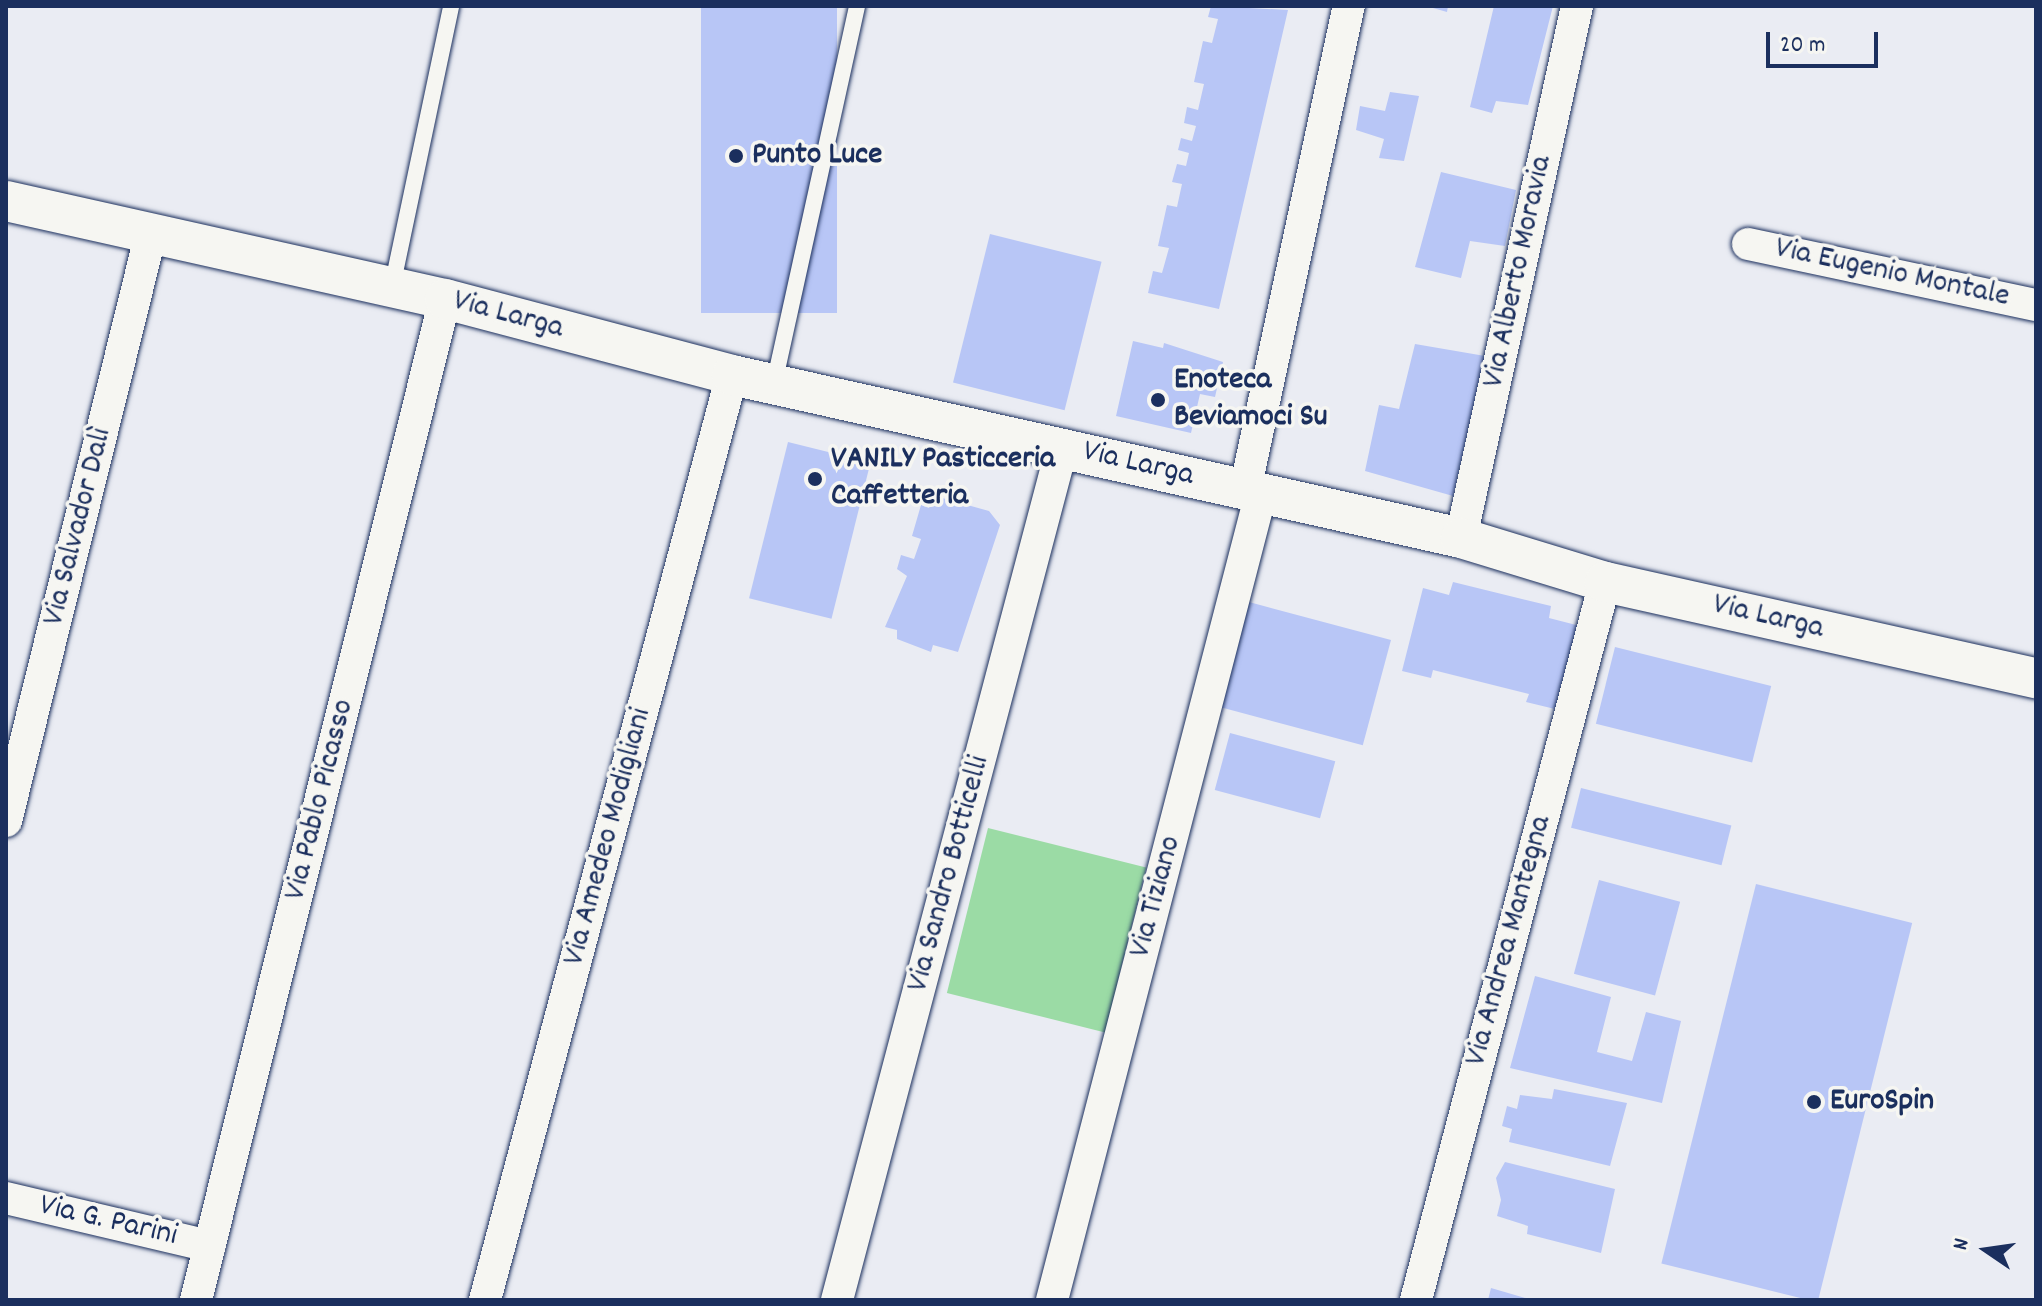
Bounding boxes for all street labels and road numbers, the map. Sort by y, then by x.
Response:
street label: Via Alberto Moravia [1476,153,1562,391]
street label: Via Eugenio Montale [1771,230,2013,318]
street label: Via Larga [449,283,567,349]
street label: Via Salvador Dalì [36,424,122,630]
street label: Via Larga [1079,434,1197,496]
street label: Via Larga [1709,587,1827,649]
street label: Via Pablo Picasso [278,696,364,904]
street label: Via Amedeo Modigliani [556,704,662,970]
street label: Via Sandro Botticelli [900,752,1000,996]
street label: Via Andrea Mantegna [1458,812,1562,1070]
street label: Via Tiziano [1122,832,1192,962]
street label: Via G. Parini [35,1188,181,1256]

